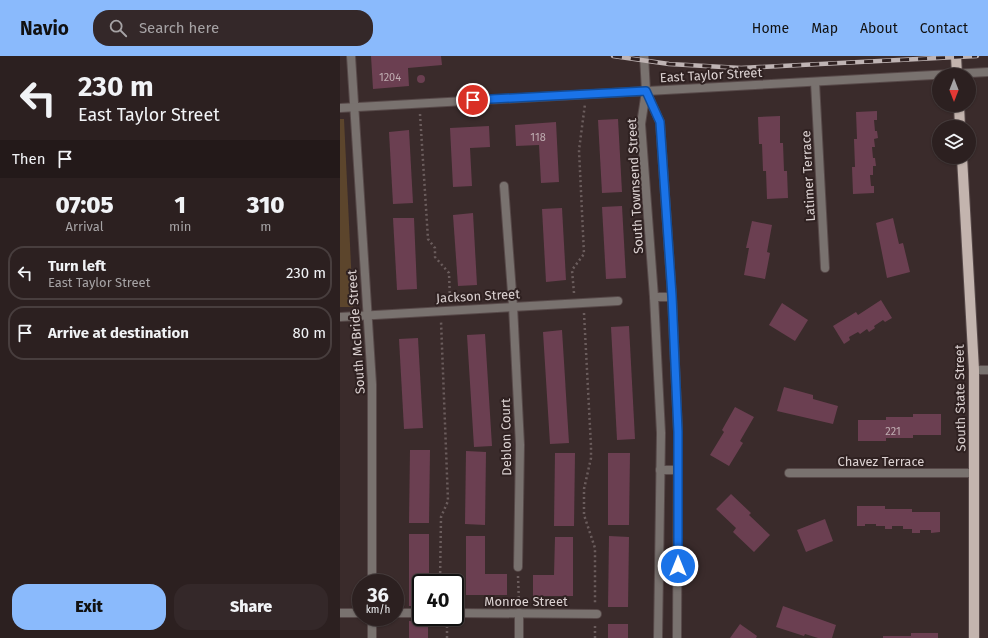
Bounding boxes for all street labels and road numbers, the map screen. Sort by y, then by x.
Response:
street label: East Taylor Street [659,65,763,85]
street label: South Townsend Street [624,118,646,254]
street label: Latimer Terrace [798,130,818,222]
street label: South McBride Street [344,269,368,395]
street label: Jackson Street [436,286,521,306]
street label: South State Street [952,344,968,452]
street label: Deblon Court [498,398,514,476]
street label: Chavez Terrace [838,454,924,469]
street label: Monroe Street [484,594,568,609]

